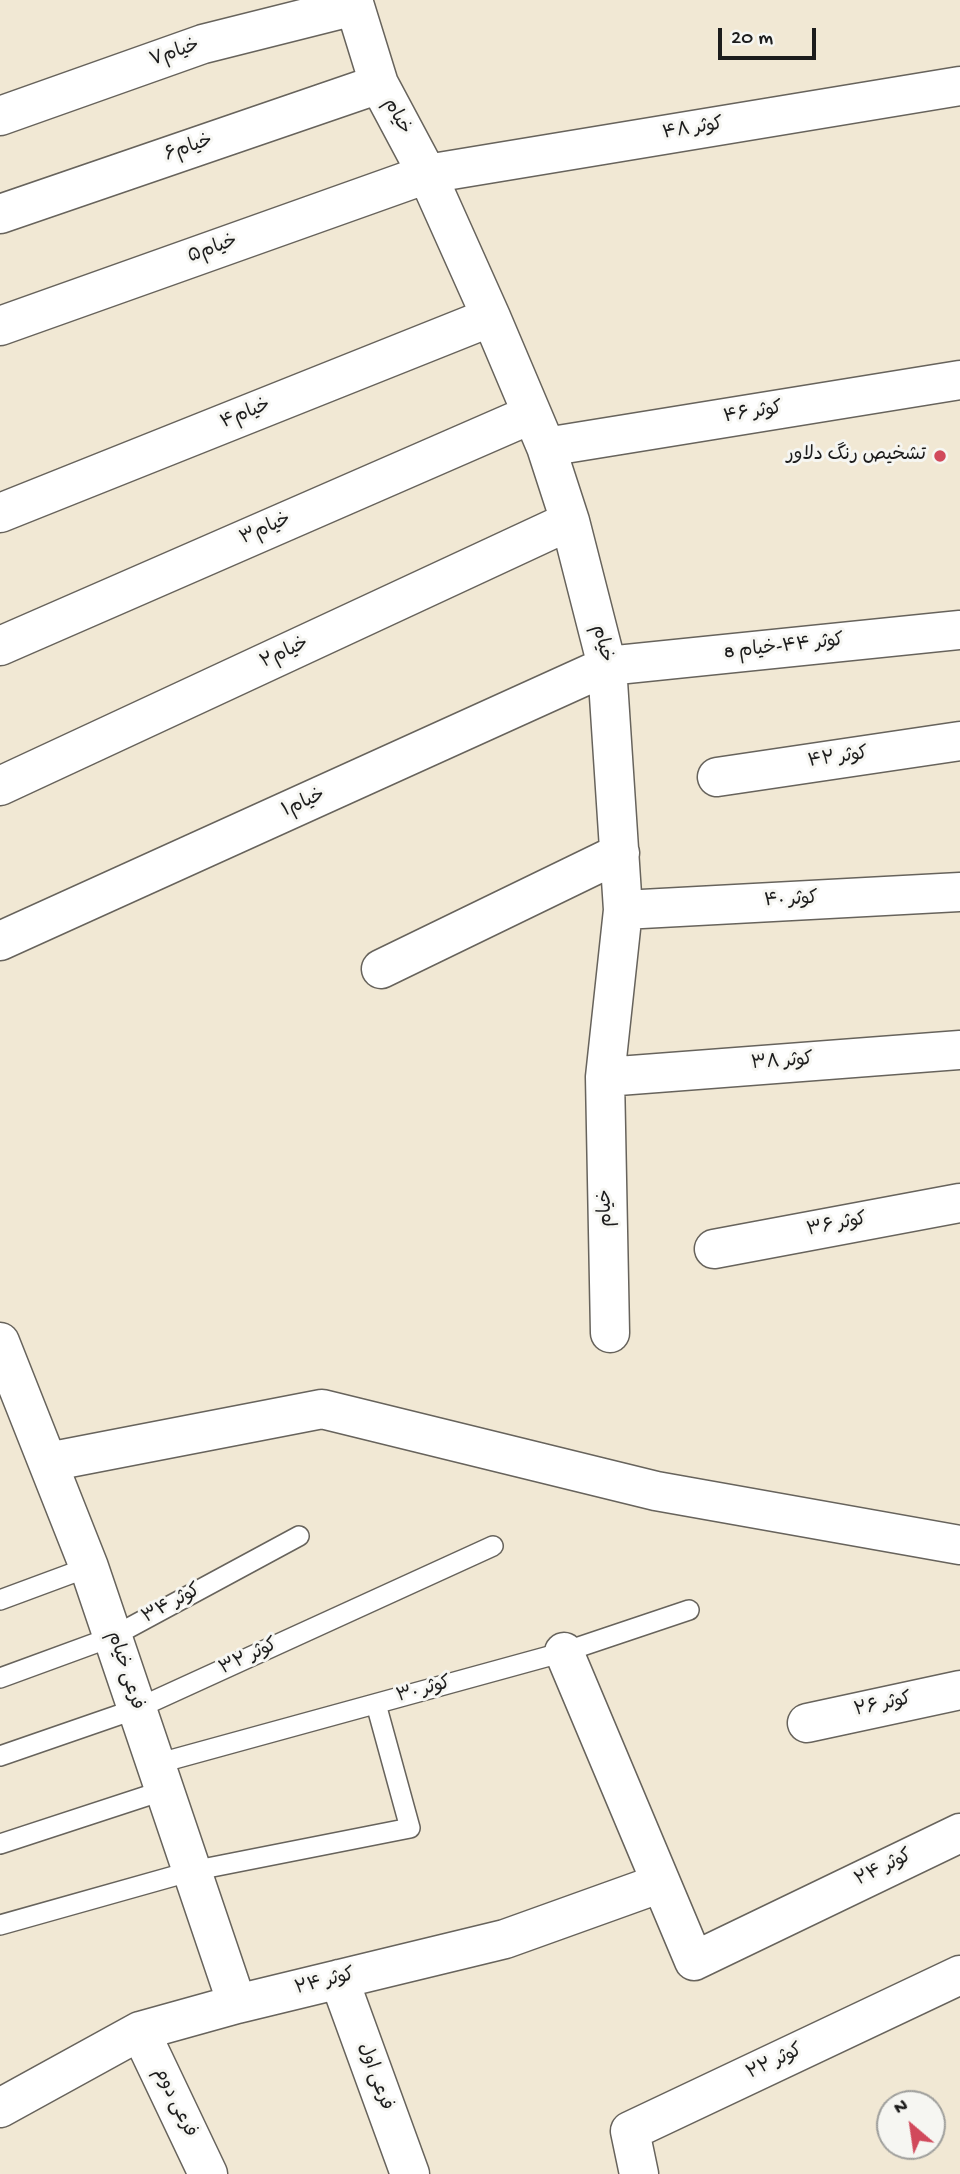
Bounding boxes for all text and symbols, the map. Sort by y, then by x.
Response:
scale bar [722,14,820,58]
text: 20 m [731,27,773,52]
street label: خیام۷ [147,35,203,73]
street label: خیام [377,95,415,139]
street label: کوثر ۴۸ [661,114,725,146]
street label: خیام۶ [162,130,216,168]
street label: خیام۵ [185,231,241,269]
street label: خیام۴ [218,395,274,435]
street label: کوثر ۴۶ [722,398,784,430]
place label: تشخیص رنگ دلاور [786,445,926,467]
marker: تشخیص رنگ دلاور [932,448,948,464]
street label: خیام۳ [237,509,295,551]
street label: خیام [585,623,617,665]
street label: کوثر ۴۴-خیام 8 [723,630,845,666]
street label: خیام۲ [257,633,313,675]
street label: کوثر ۴۲ [806,744,870,774]
street label: خیام۱ [279,785,329,823]
street label: کوثر ۴۰ [764,888,818,914]
street label: کوثر ۳۸ [750,1049,814,1077]
street label: خیام [595,1189,619,1227]
street label: کوثر ۳۶ [805,1209,869,1243]
street label: کوثر ۳۴ [139,1580,205,1630]
street label: فرعی خیام [101,1629,147,1713]
street label: کوثر ۳۲ [216,1635,282,1681]
street label: کوثر ۳۰ [394,1673,454,1709]
street label: کوثر ۲۶ [852,1689,914,1723]
street label: کوثر ۲۴ [852,1845,916,1893]
street label: کوثر ۲۴ [293,1965,357,2001]
street label: فرعی اول [351,2040,397,2114]
street label: کوثر ۲۲ [743,2040,807,2086]
street label: فرعی دوم [147,2064,201,2142]
north arrow [876,2090,946,2160]
text: N [891,2095,913,2121]

